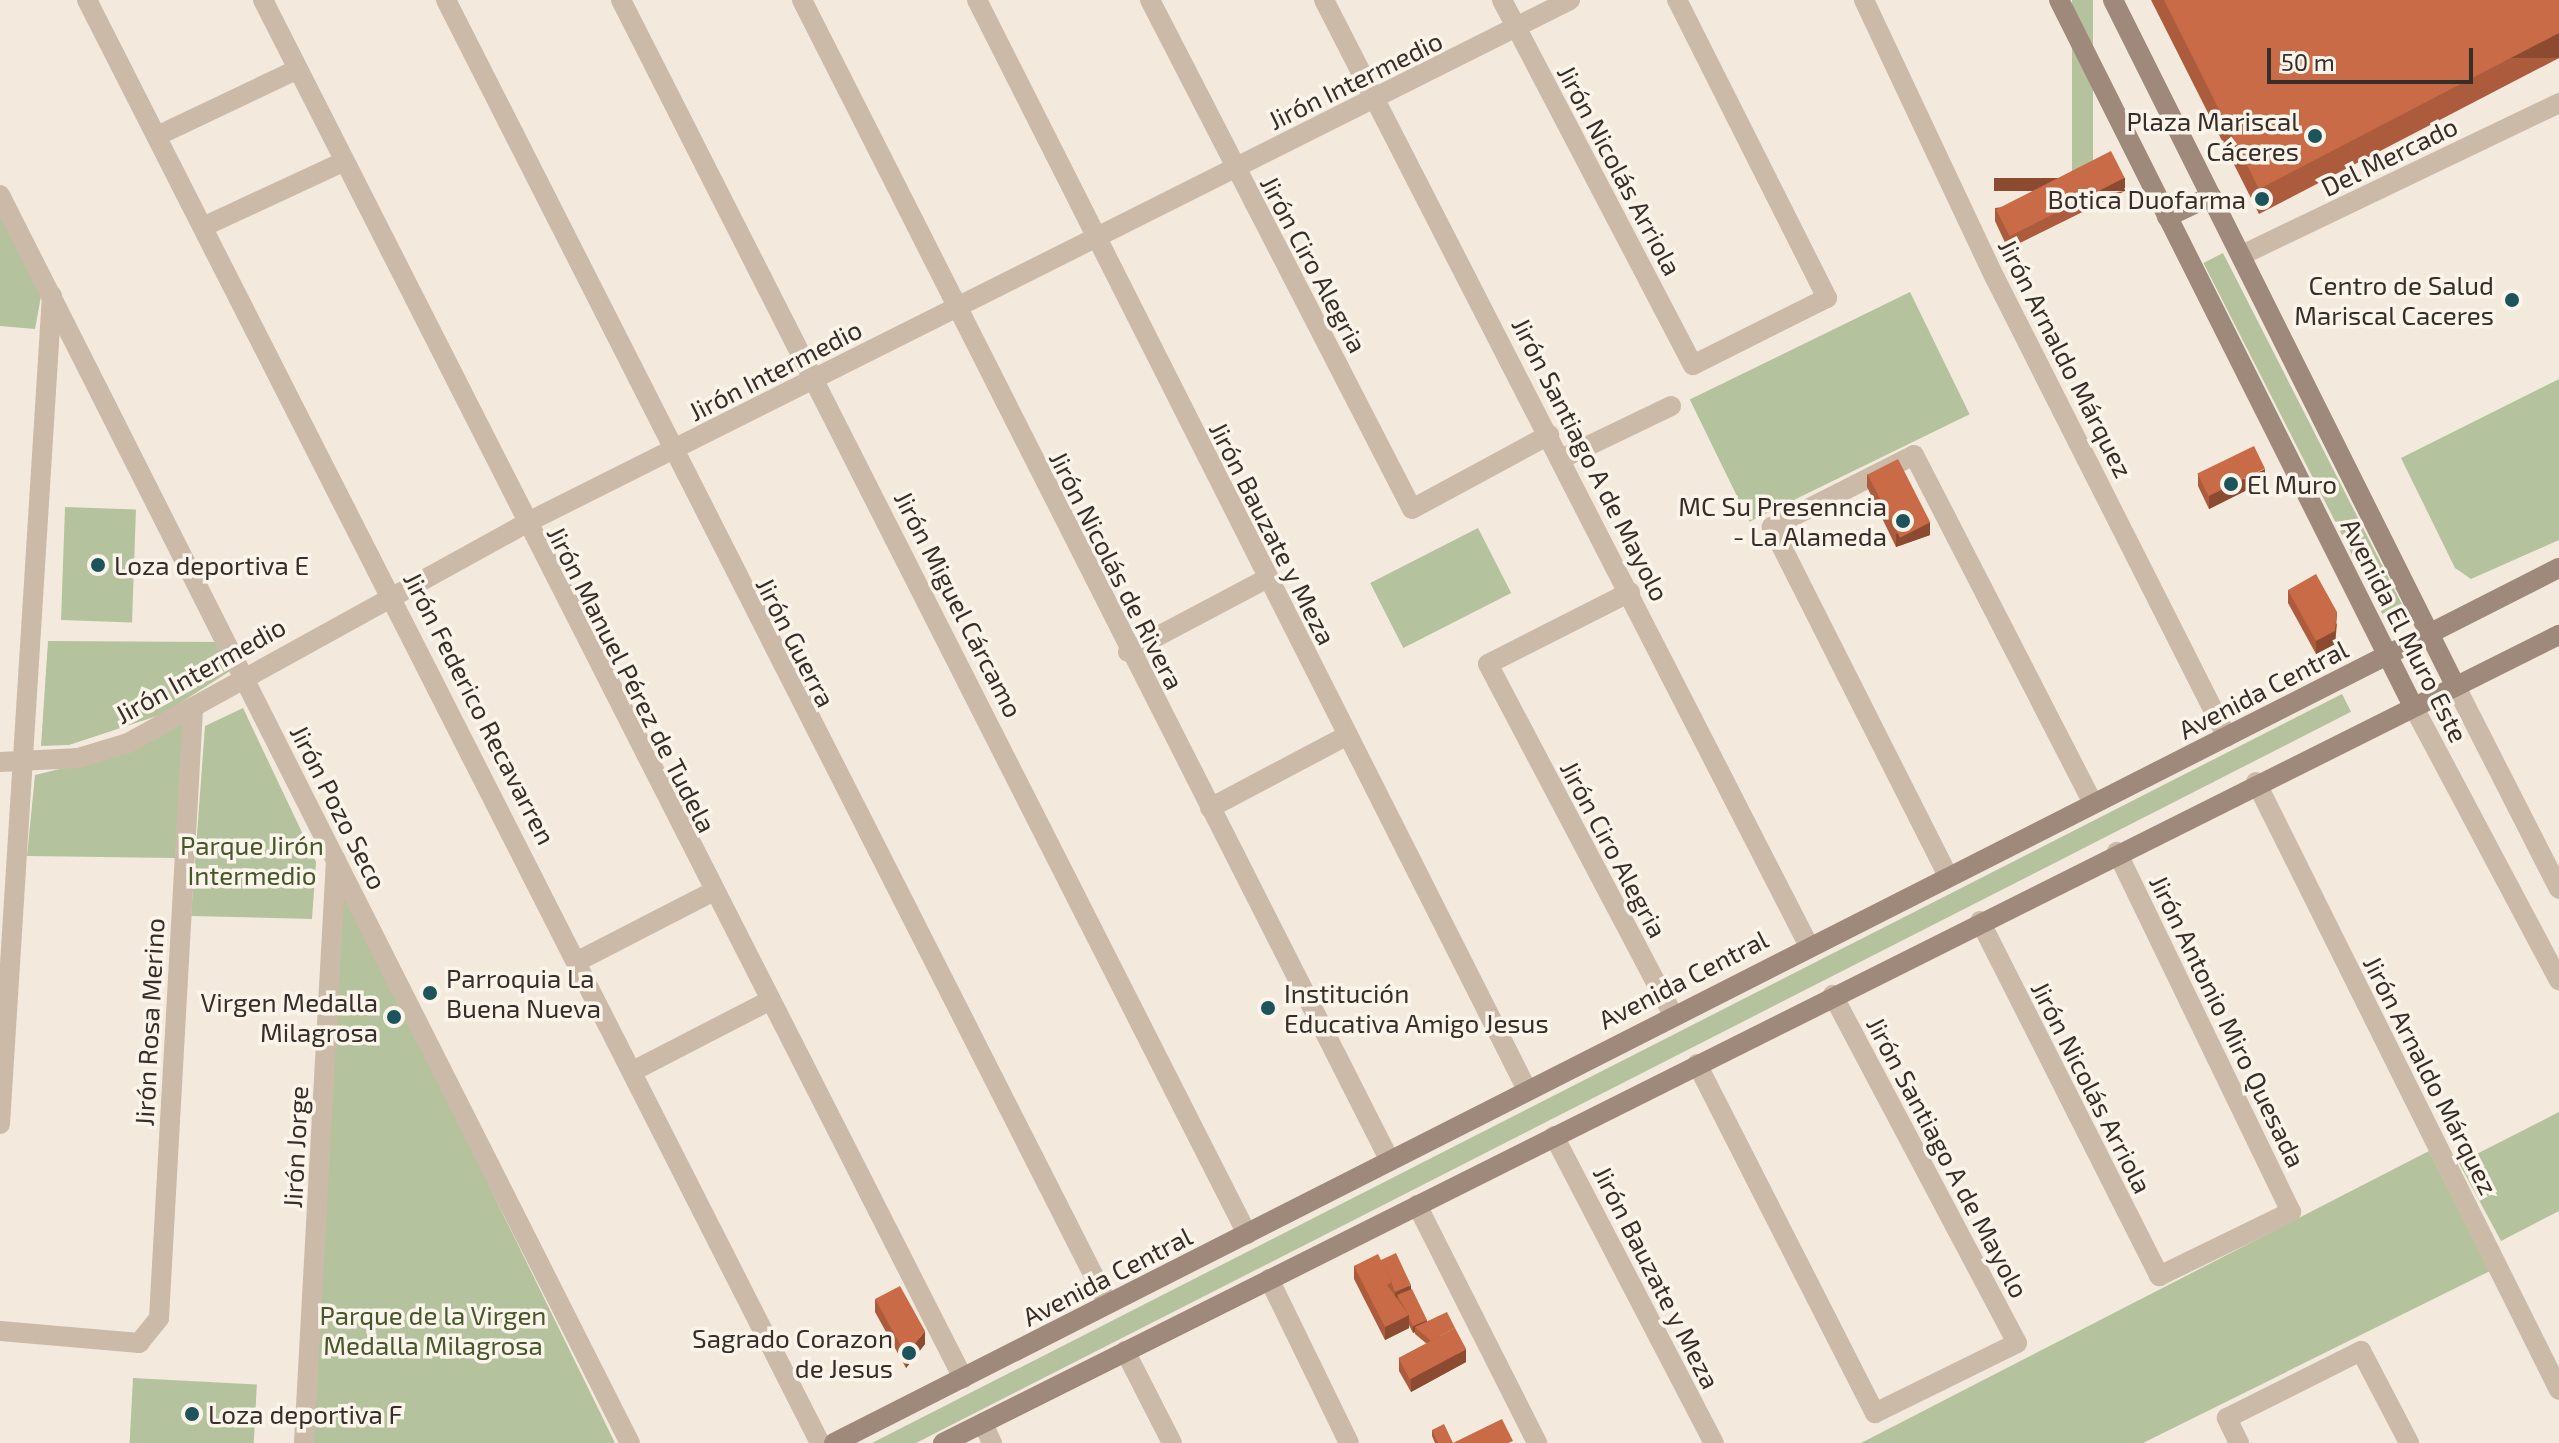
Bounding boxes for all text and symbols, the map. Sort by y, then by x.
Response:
street label: Jirón Intermedio [1263,24,1447,136]
scale bar [2271,32,2477,82]
text: 50 m [2281,47,2335,76]
street label: Jirón Nicolás Arriola [1551,59,1689,281]
place label: Plaza Mariscal Cáceres [2126,105,2299,166]
street label: Del Mercado [2316,109,2462,203]
marker: Plaza Mariscal Cáceres [2306,127,2324,145]
street label: Jirón Ciro Alegria [1254,170,1374,358]
place label: Botica Duofarma [2048,183,2246,215]
marker: Botica Duofarma [2253,190,2271,208]
street label: Jirón Arnaldo Márquez [1992,233,2140,483]
place label: Centro de Salud Mariscal Caceres [2294,269,2494,330]
marker: Centro de Salud Mariscal Caceres [2501,289,2523,311]
street label: Jirón Santiago A de Mayolo [1506,312,1676,606]
street label: Jirón Intermedio [683,313,867,427]
street label: Jirón Bauzate y Meza [1203,416,1343,650]
street label: Jirón Nicolás de Rivera [1043,446,1191,694]
place label: El Muro [2247,468,2338,500]
marker: El Muro [2222,475,2240,493]
street label: Jirón Miguel Cárcamo [888,485,1030,723]
place label: MC Su Presenncia - La Alameda [1678,490,1887,552]
marker: MC Su Presenncia - La Alameda [1894,512,1912,530]
street label: Avenida El Muro Este [2335,513,2475,747]
street label: Jirón Manuel Pérez de Tudela [541,520,723,838]
place label: Loza deportiva E [114,549,309,581]
marker: Loza deportiva E [89,556,107,574]
street label: Jirón Federico Recavarren [398,566,562,850]
street label: Jirón Guerra [750,572,842,712]
street label: Jirón Intermedio [109,610,291,730]
street label: Avenida Central [2173,633,2353,745]
street label: Jirón Pozo Seco [284,719,394,895]
street label: Jirón Ciro Alegria [1554,755,1674,943]
park label: Parque Jirón Intermedio [180,829,324,890]
street label: Jirón Antonio Miro Quesada [2143,870,2313,1172]
street label: Jirón Rosa Merino [128,917,170,1127]
street label: Avenida Central [1593,923,1773,1035]
street label: Jirón Arnaldo Márquez [2357,950,2505,1200]
place label: Parroquia La Buena Nueva [446,962,601,1024]
street label: Jirón Nicolás Arriola [2025,976,2159,1198]
place label: Institución Educativa Amigo Jesus [1284,977,1550,1038]
marker: Parroquia La Buena Nueva [421,984,439,1002]
place label: Virgen Medalla Milagrosa [200,986,378,1048]
marker: Institución Educativa Amigo Jesus [1259,999,1277,1017]
marker: Virgen Medalla Milagrosa [385,1008,403,1026]
street label: Jirón Santiago A de Mayolo [1860,1011,2036,1303]
street label: Jirón Jorge [276,1085,314,1209]
street label: Jirón Bauzate y Meza [1587,1160,1727,1394]
street label: Avenida Central [1017,1220,1197,1332]
park label: Parque de la Virgen Medalla Milagrosa [319,1299,547,1360]
place label: Sagrado Corazon de Jesus [692,1322,893,1384]
marker: Sagrado Corazon de Jesus [900,1344,918,1362]
place label: Loza deportiva F [208,1398,403,1430]
marker: Loza deportiva F [183,1405,201,1423]

